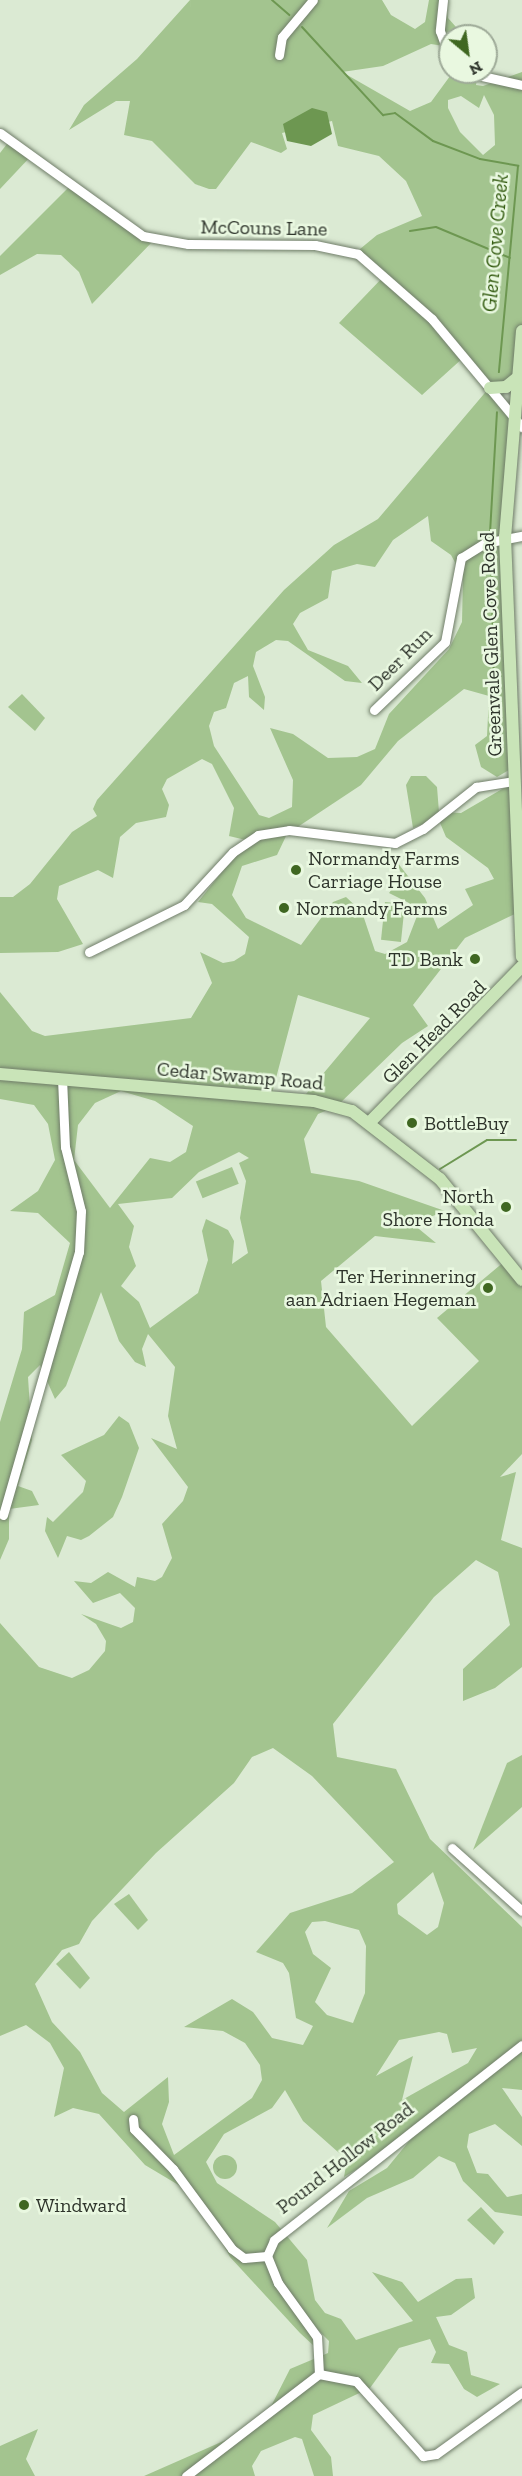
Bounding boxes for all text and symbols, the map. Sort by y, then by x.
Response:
north arrow [438,24,498,84]
text: N [466,57,486,80]
water label: Glen Cove Creek [476,173,514,313]
street label: McCouns Lane [200,215,328,241]
street label: Greenvale Glen Cove Road [475,531,507,757]
street label: Deer Run [363,622,437,696]
place label: Normandy Farms Carriage House [308,846,460,893]
marker: Normandy Farms Carriage House [289,863,303,877]
place label: Normandy Farms [296,896,448,920]
marker: Normandy Farms [277,901,291,915]
place label: TD Bank [388,947,463,971]
marker: TD Bank [468,952,482,966]
street label: Glen Head Road [377,975,491,1089]
street label: Cedar Swamp Road [156,1057,324,1095]
place label: BottleBuy [424,1111,509,1135]
marker: BottleBuy [405,1116,419,1130]
place label: North Shore Honda [383,1184,494,1231]
marker: North Shore Honda [499,1200,513,1214]
place label: Ter Herinnering aan Adriaen Hegeman [285,1264,476,1311]
marker: Ter Herinnering aan Adriaen Hegeman [481,1281,495,1295]
street label: Pound Hollow Road [271,2097,419,2219]
place label: Windward [36,2193,127,2217]
marker: Windward [17,2198,31,2212]

